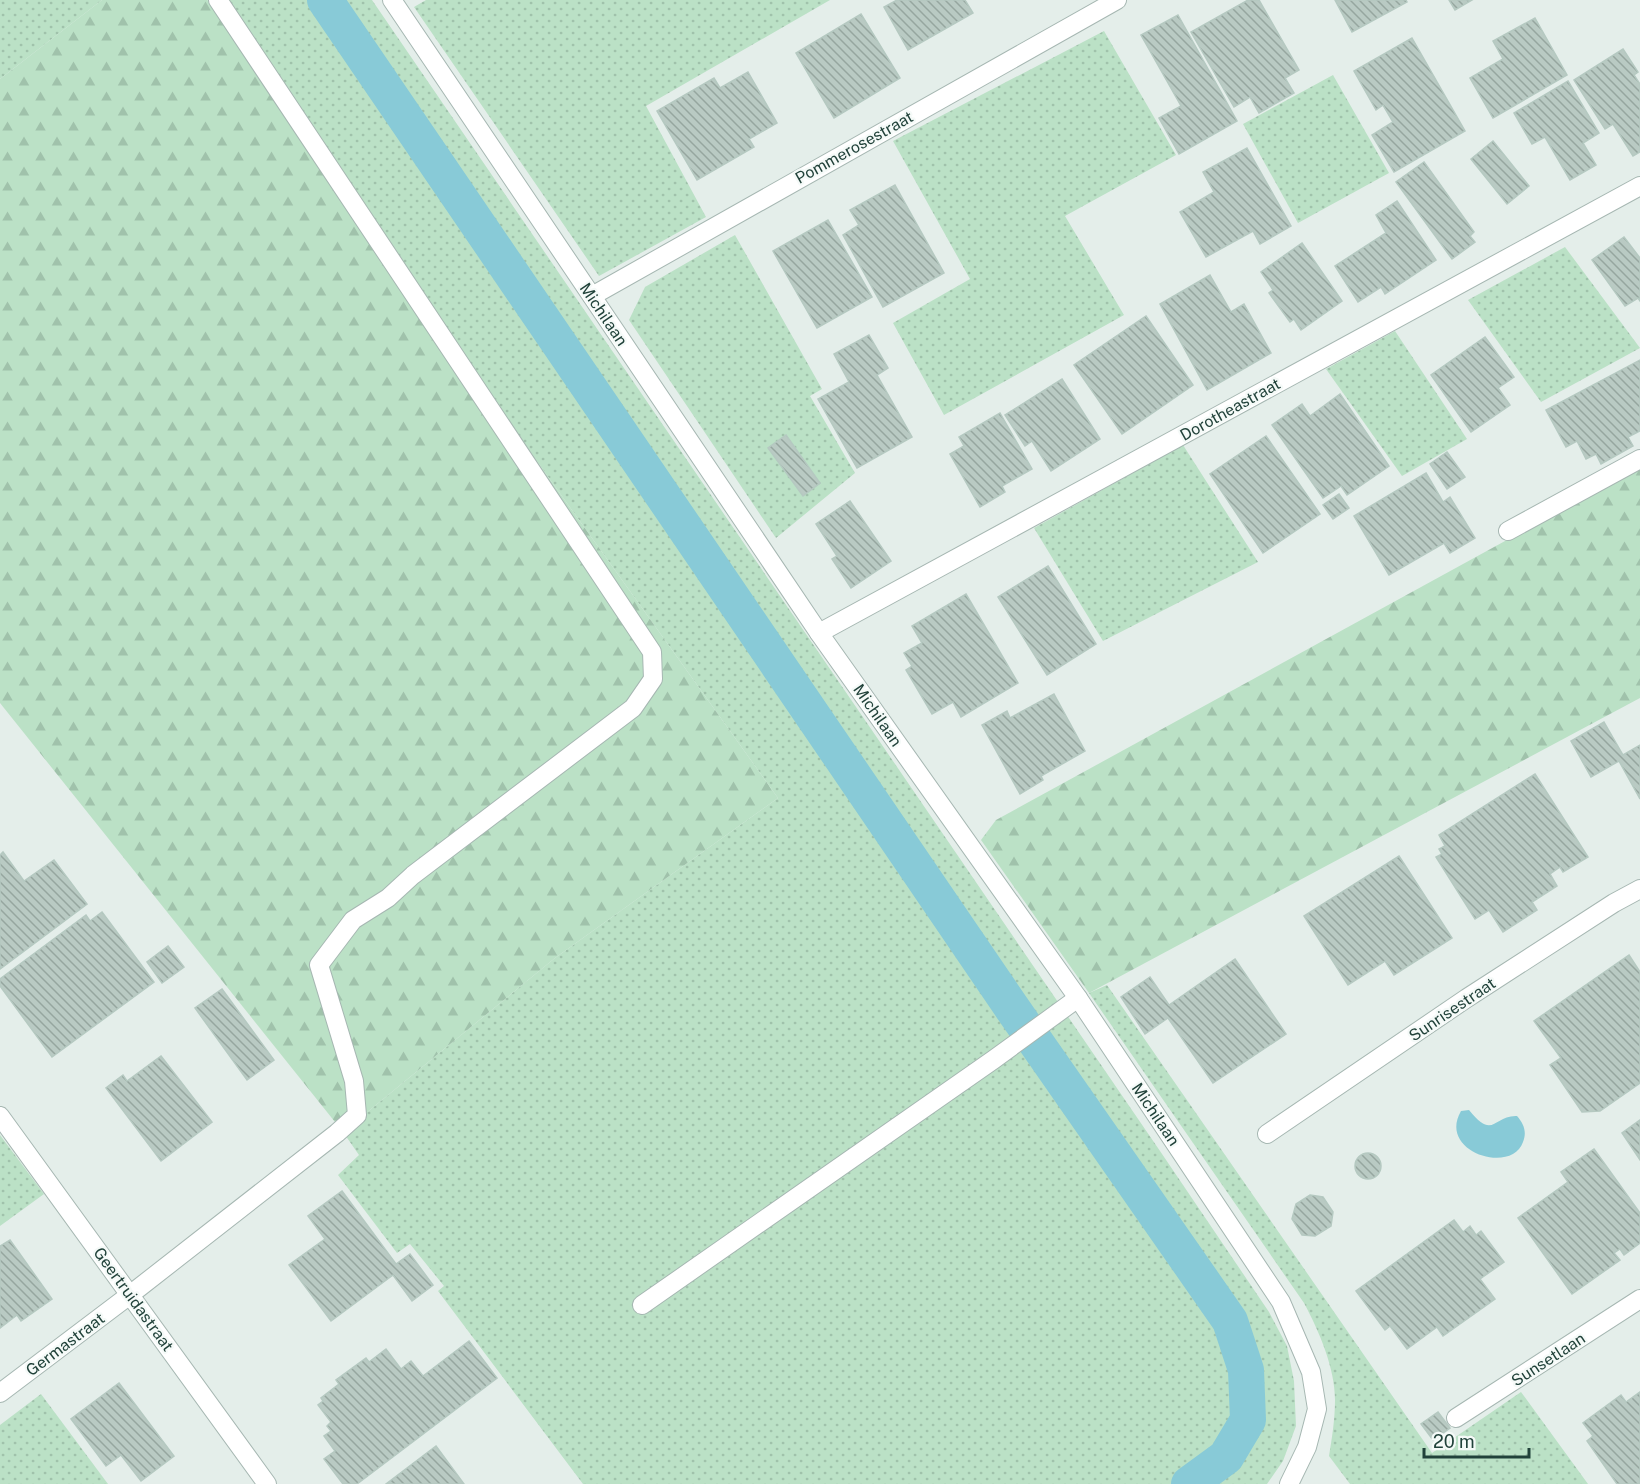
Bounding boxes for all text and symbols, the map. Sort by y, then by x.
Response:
street label: Pommerosestraat [792,107,916,188]
street label: Michilaan [576,279,632,349]
street label: Dorotheastraat [1177,374,1284,445]
street label: Michilaan [849,680,906,750]
street label: Sunrisestraat [1405,973,1499,1045]
street label: Michilaan [1128,1079,1184,1149]
street label: Geertruidastraat [90,1244,178,1355]
street label: Germastraat [22,1309,108,1380]
street label: Sunsetlaan [1508,1329,1589,1390]
scale bar [1424,1421,1529,1459]
text: 20 m [1433,1431,1475,1452]

